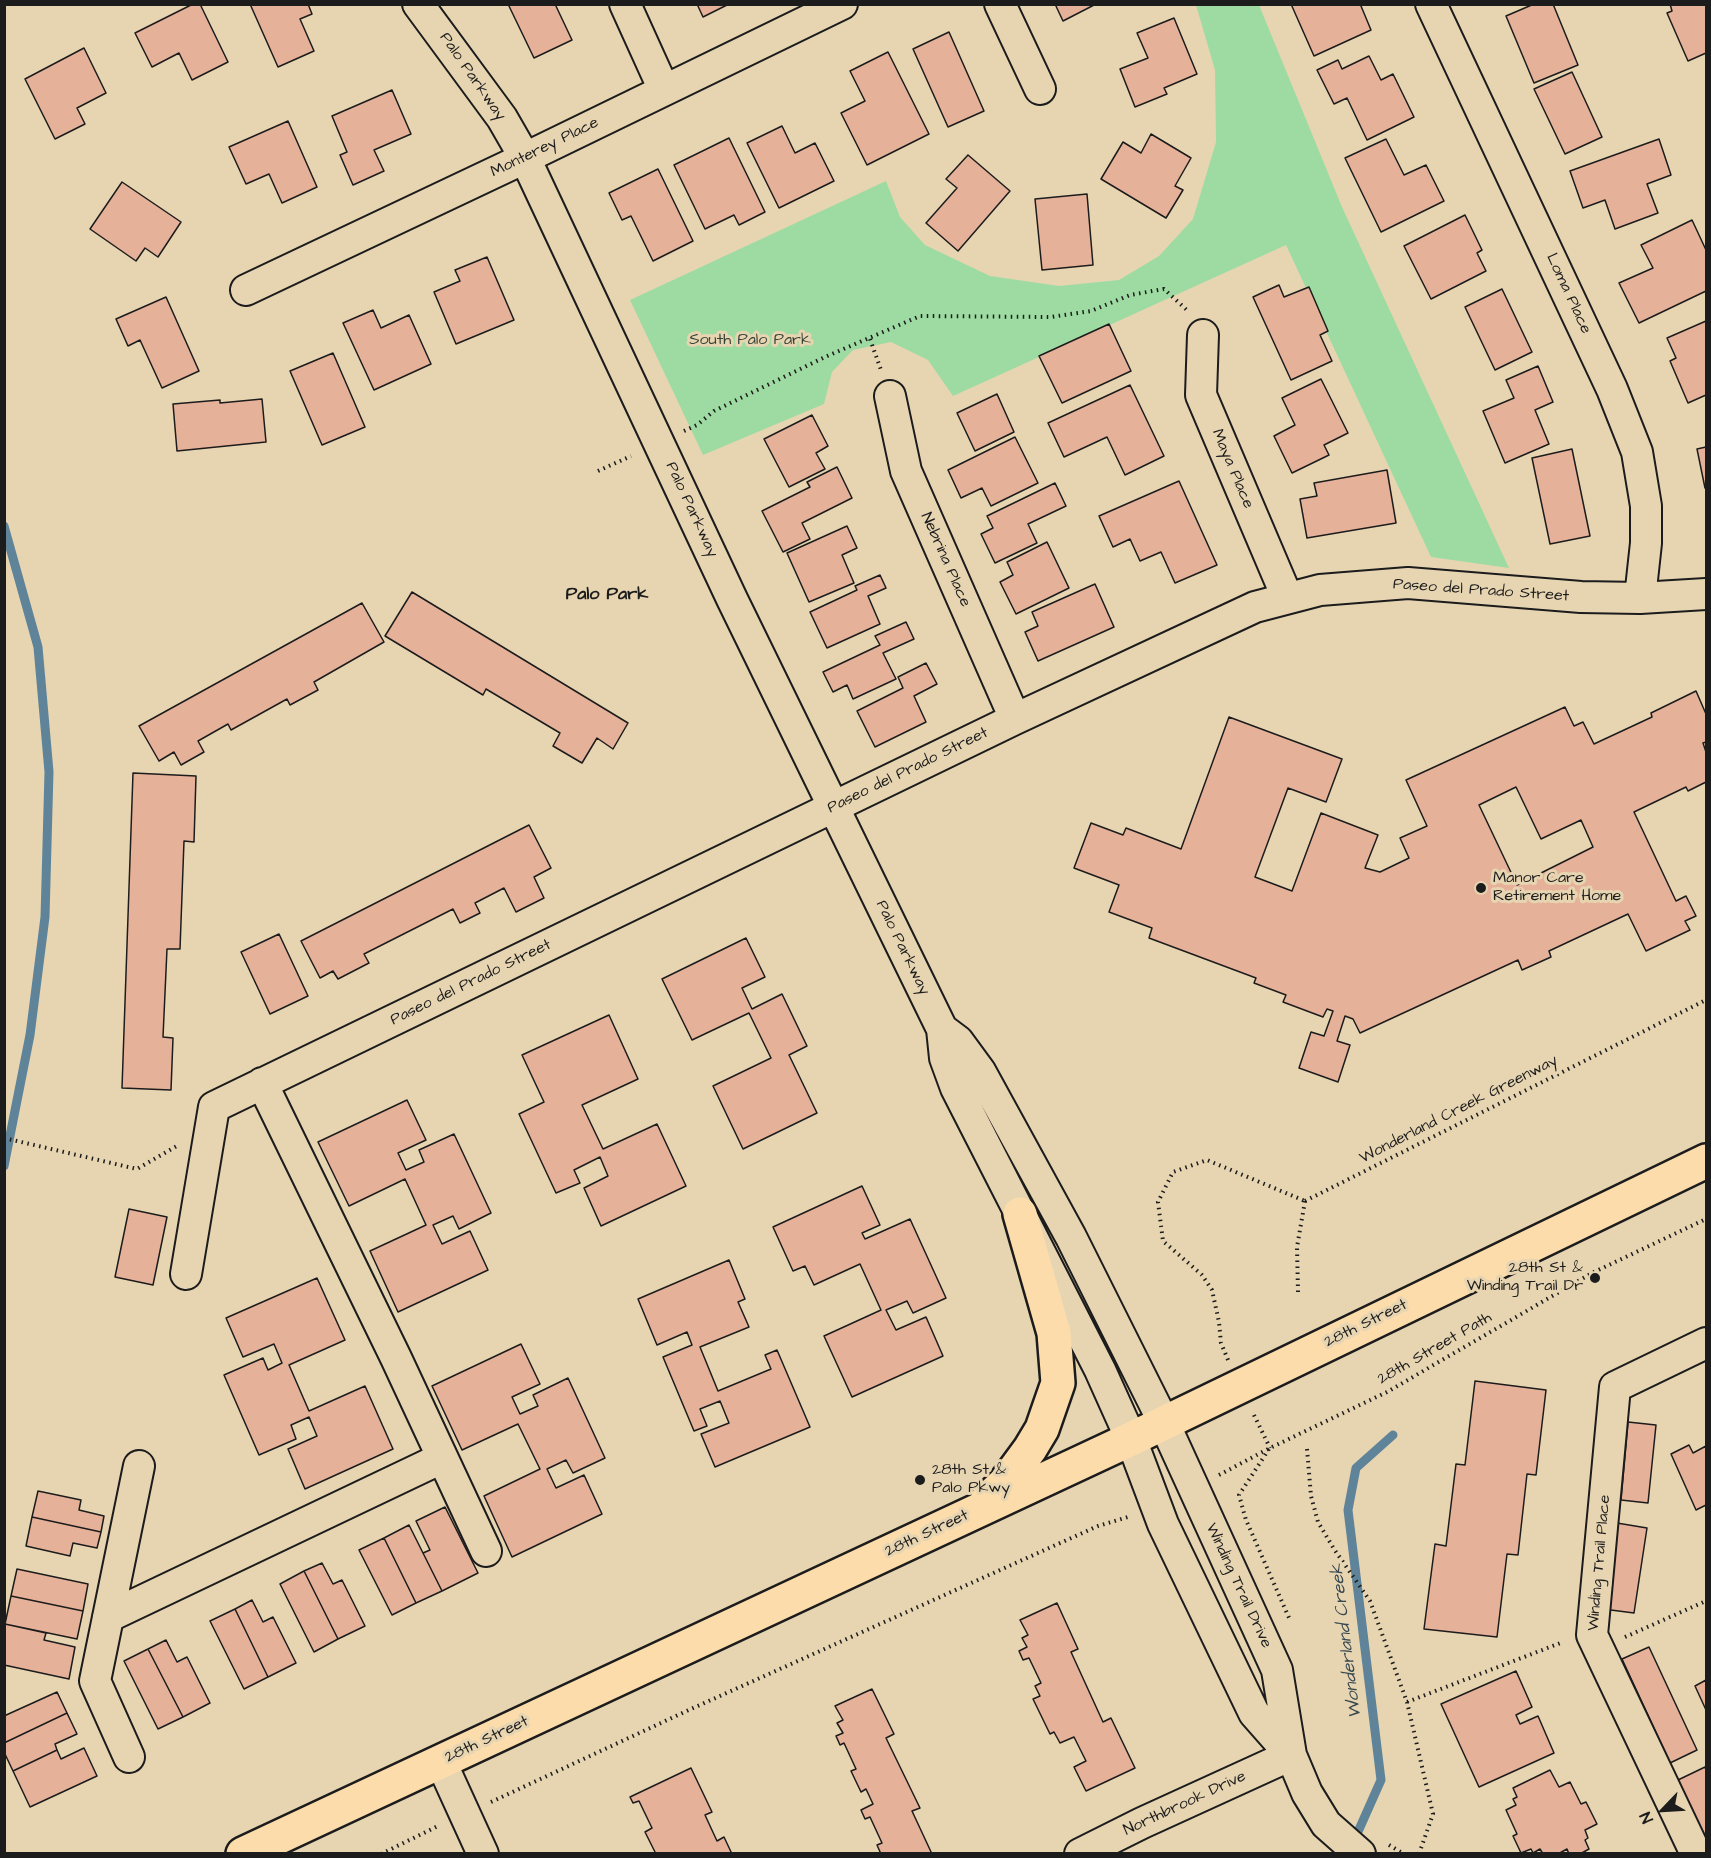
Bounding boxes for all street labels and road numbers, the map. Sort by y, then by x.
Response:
street label: Palo Parkway [435,29,509,125]
street label: Monterey Place [488,114,602,182]
street label: Loma Place [1541,251,1595,337]
street label: Maya Place [1207,426,1257,512]
street label: Palo Parkway [661,459,721,561]
street label: Nebrina Place [916,510,974,610]
street label: Paseo del Prado Street [1392,575,1570,607]
street label: Paseo del Prado Street [825,724,991,818]
street label: Palo Parkway [871,897,933,999]
street label: Paseo del Prado Street [388,936,554,1030]
street label: Wonderland Creek Greenway [1357,1052,1561,1168]
street label: 28th Street [1321,1296,1411,1352]
street label: 28th Street Path [1374,1308,1496,1390]
street label: Winding Trail Place [1584,1494,1616,1632]
street label: 28th Street [882,1506,972,1562]
street label: Winding Trail Drive [1201,1520,1275,1652]
street label: 28th Street [442,1712,532,1768]
street label: Northbrook Drive [1121,1767,1249,1841]

